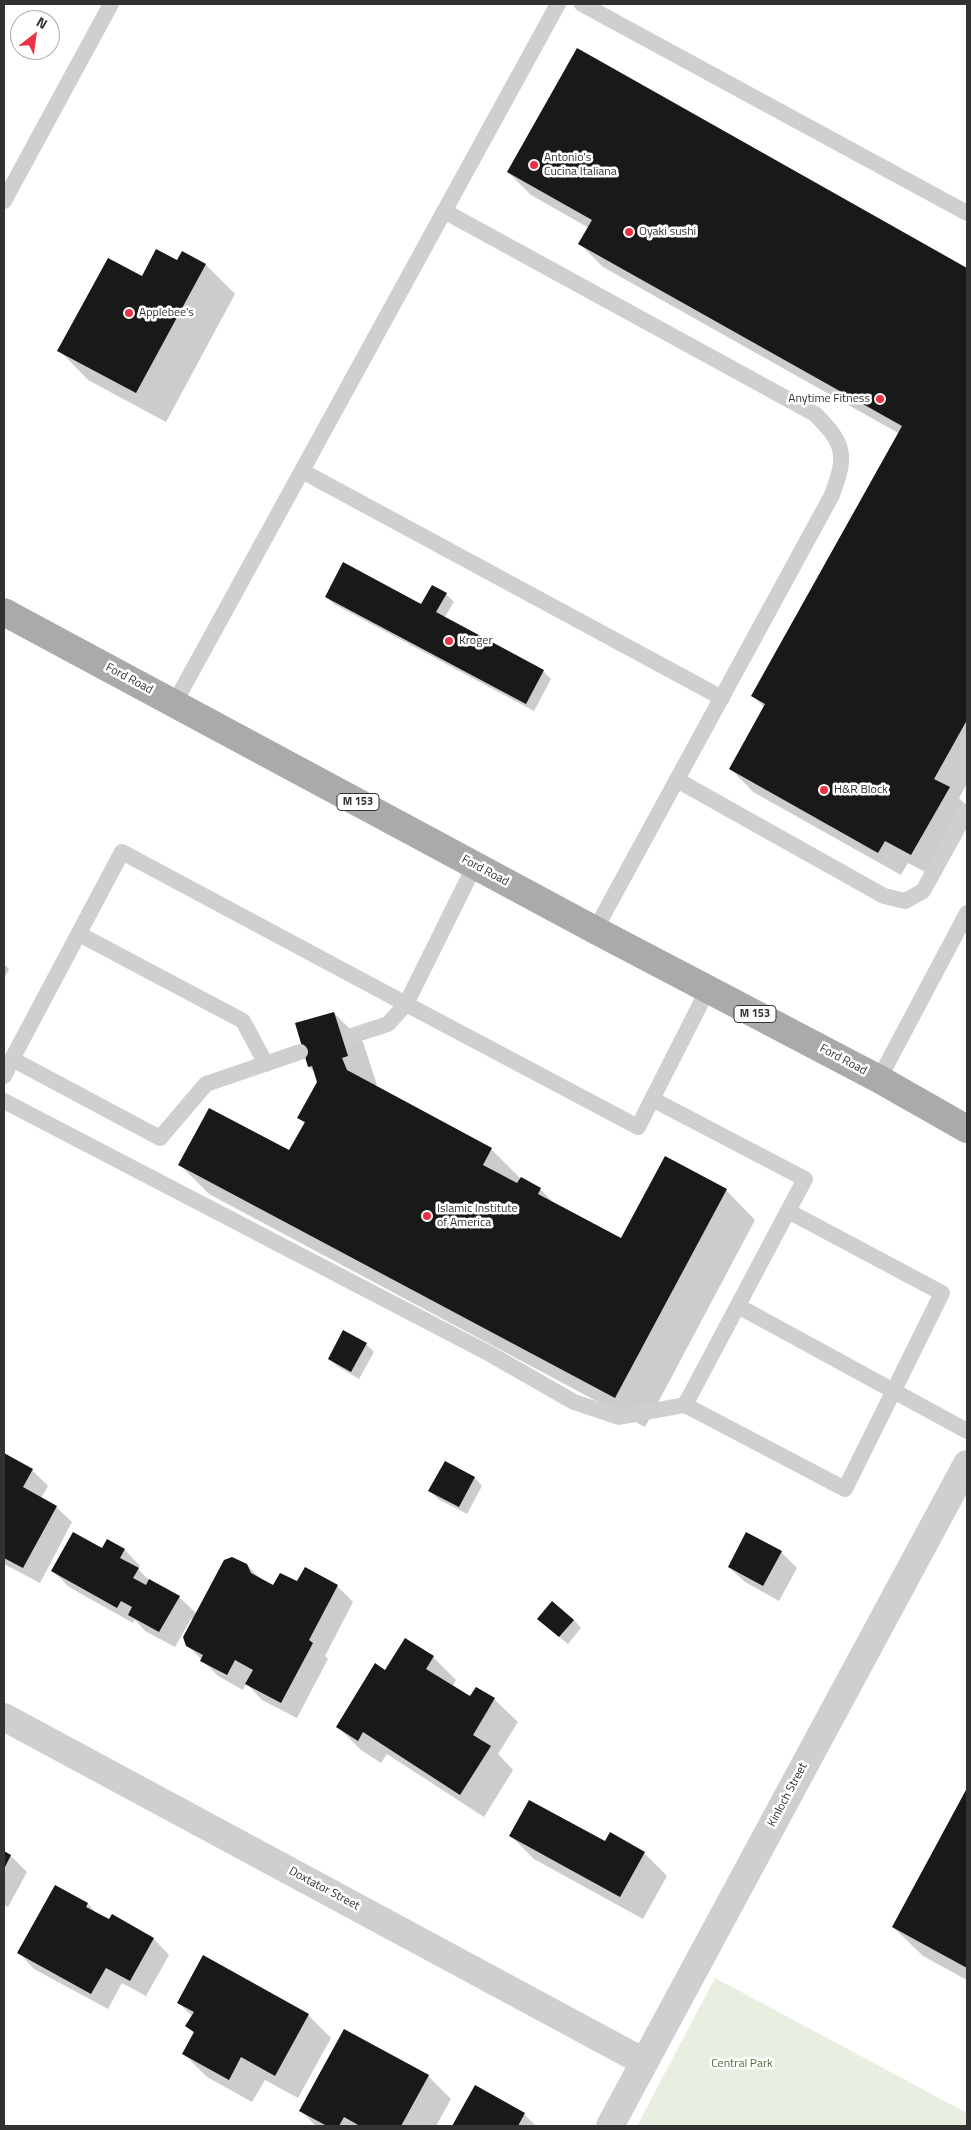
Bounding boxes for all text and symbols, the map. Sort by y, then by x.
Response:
north arrow [10,10,60,60]
text: N [33,11,52,34]
place label: Antonio's Cucina Italiana [544,151,617,179]
marker: Antonio's Cucina Italiana [528,159,540,171]
place label: Oyaki sushi [639,225,696,239]
marker: Oyaki sushi [623,226,635,238]
place label: Applebee's [139,306,194,320]
marker: Applebee's [123,307,135,319]
place label: Anytime Fitness [788,392,870,406]
marker: Anytime Fitness [874,393,886,405]
place label: Kroger [459,634,493,648]
marker: Kroger [443,635,455,647]
street label: Ford Road [103,661,155,697]
place label: H&R Block [834,783,888,797]
marker: H&R Block [818,784,830,796]
road number: M 153 [337,794,379,810]
street label: Ford Road [459,853,511,889]
road number: M 153 [734,1006,776,1022]
street label: Ford Road [817,1042,869,1078]
place label: Islamic Institute of America [437,1202,518,1230]
marker: Islamic Institute of America [421,1210,433,1222]
street label: Kinloch Street [765,1761,811,1829]
street label: Doxtator Street [286,1864,362,1914]
park label: Central Park [711,2057,773,2071]

